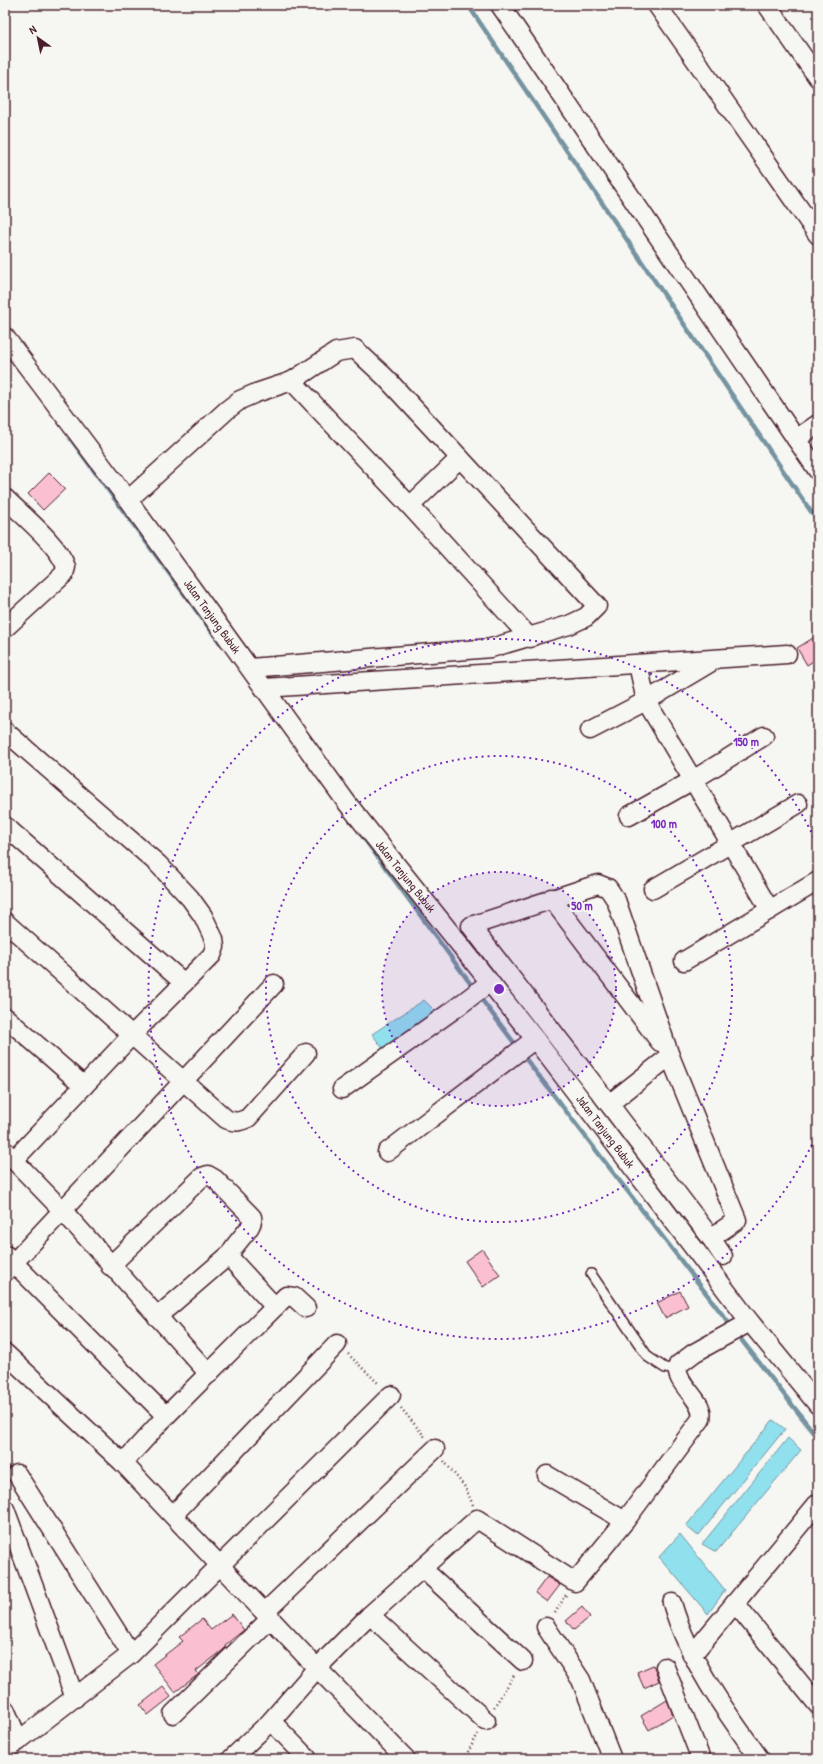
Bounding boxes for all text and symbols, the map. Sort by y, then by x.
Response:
north arrow [18,18,58,58]
text: N [26,22,39,37]
street label: Jalan Tanjung Bubuk [180,576,245,657]
text: 150 m [733,733,759,750]
text: 100 m [651,815,677,832]
street label: Jalan Tanjung Bubuk [372,836,440,916]
text: 50 m [571,897,593,914]
centre of rings [492,982,506,996]
street label: Jalan Tanjung Bubuk [572,1091,639,1171]

